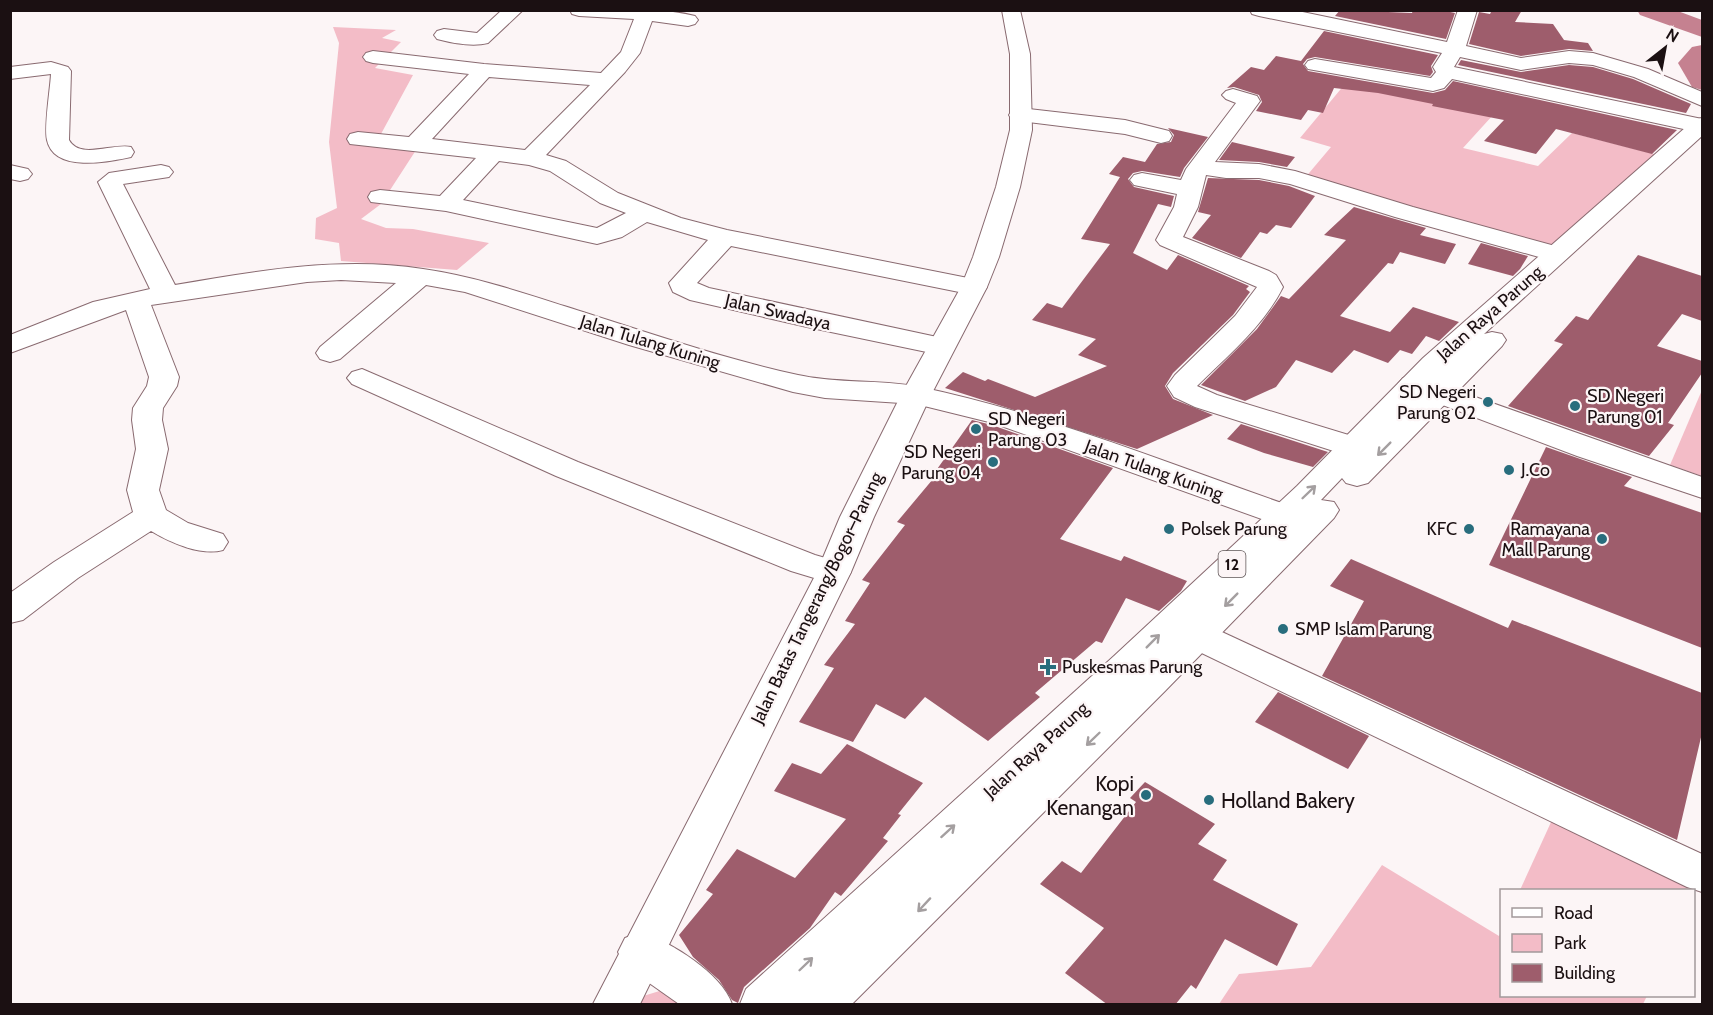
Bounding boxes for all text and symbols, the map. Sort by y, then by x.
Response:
north arrow [1635,18,1695,78]
text: N [1663,25,1682,47]
street label: Jalan Raya Parung [1432,260,1548,366]
street label: Jalan Swadaya [722,289,833,335]
street label: Jalan Tulang Kuning [576,310,724,374]
place label: SD Negeri Parung 02 [1397,381,1476,424]
place label: SD Negeri Parung 01 [1587,385,1664,428]
marker: SD Negeri Parung 02 [1481,395,1495,409]
marker: SD Negeri Parung 01 [1568,399,1582,413]
place label: SD Negeri Parung 03 [988,408,1067,451]
marker: SD Negeri Parung 03 [969,422,983,436]
street label: Jalan Tulang Kuning [1081,434,1227,506]
place label: SD Negeri Parung 04 [901,441,981,484]
one-way arrow [1377,441,1392,456]
marker: SD Negeri Parung 04 [986,455,1000,469]
place label: J.Co [1520,459,1550,481]
marker: J.Co [1502,463,1516,477]
street label: Jalan Batas Tangerang/Bogor–Parung [746,468,888,728]
one-way arrow [1302,485,1317,500]
place label: Polsek Parung [1181,518,1288,540]
place label: KFC [1426,518,1457,540]
place label: Ramayana Mall Parung [1501,518,1591,561]
marker: Polsek Parung [1162,522,1176,536]
marker: KFC [1462,522,1476,536]
marker: Ramayana Mall Parung [1595,532,1609,546]
road number: 12 [1218,551,1246,577]
one-way arrow [1223,593,1238,608]
place label: SMP Islam Parung [1295,618,1433,640]
marker: SMP Islam Parung [1276,622,1290,636]
one-way arrow [1145,634,1160,649]
place label: Puskesmas Parung [1062,656,1203,678]
marker: Puskesmas Parung [1039,658,1057,676]
street label: Jalan Raya Parung [978,696,1094,804]
one-way arrow [1085,731,1100,746]
place label: Kopi Kenangan [1046,771,1134,820]
marker: Kopi Kenangan [1139,788,1153,802]
place label: Holland Bakery [1221,788,1355,813]
marker: Holland Bakery [1202,793,1216,807]
one-way arrow [940,824,955,838]
legend [1500,889,1695,997]
one-way arrow [917,897,931,912]
text: Road [1554,902,1593,924]
text: Park [1554,932,1587,954]
one-way arrow [798,957,813,971]
text: Building [1554,962,1616,984]

